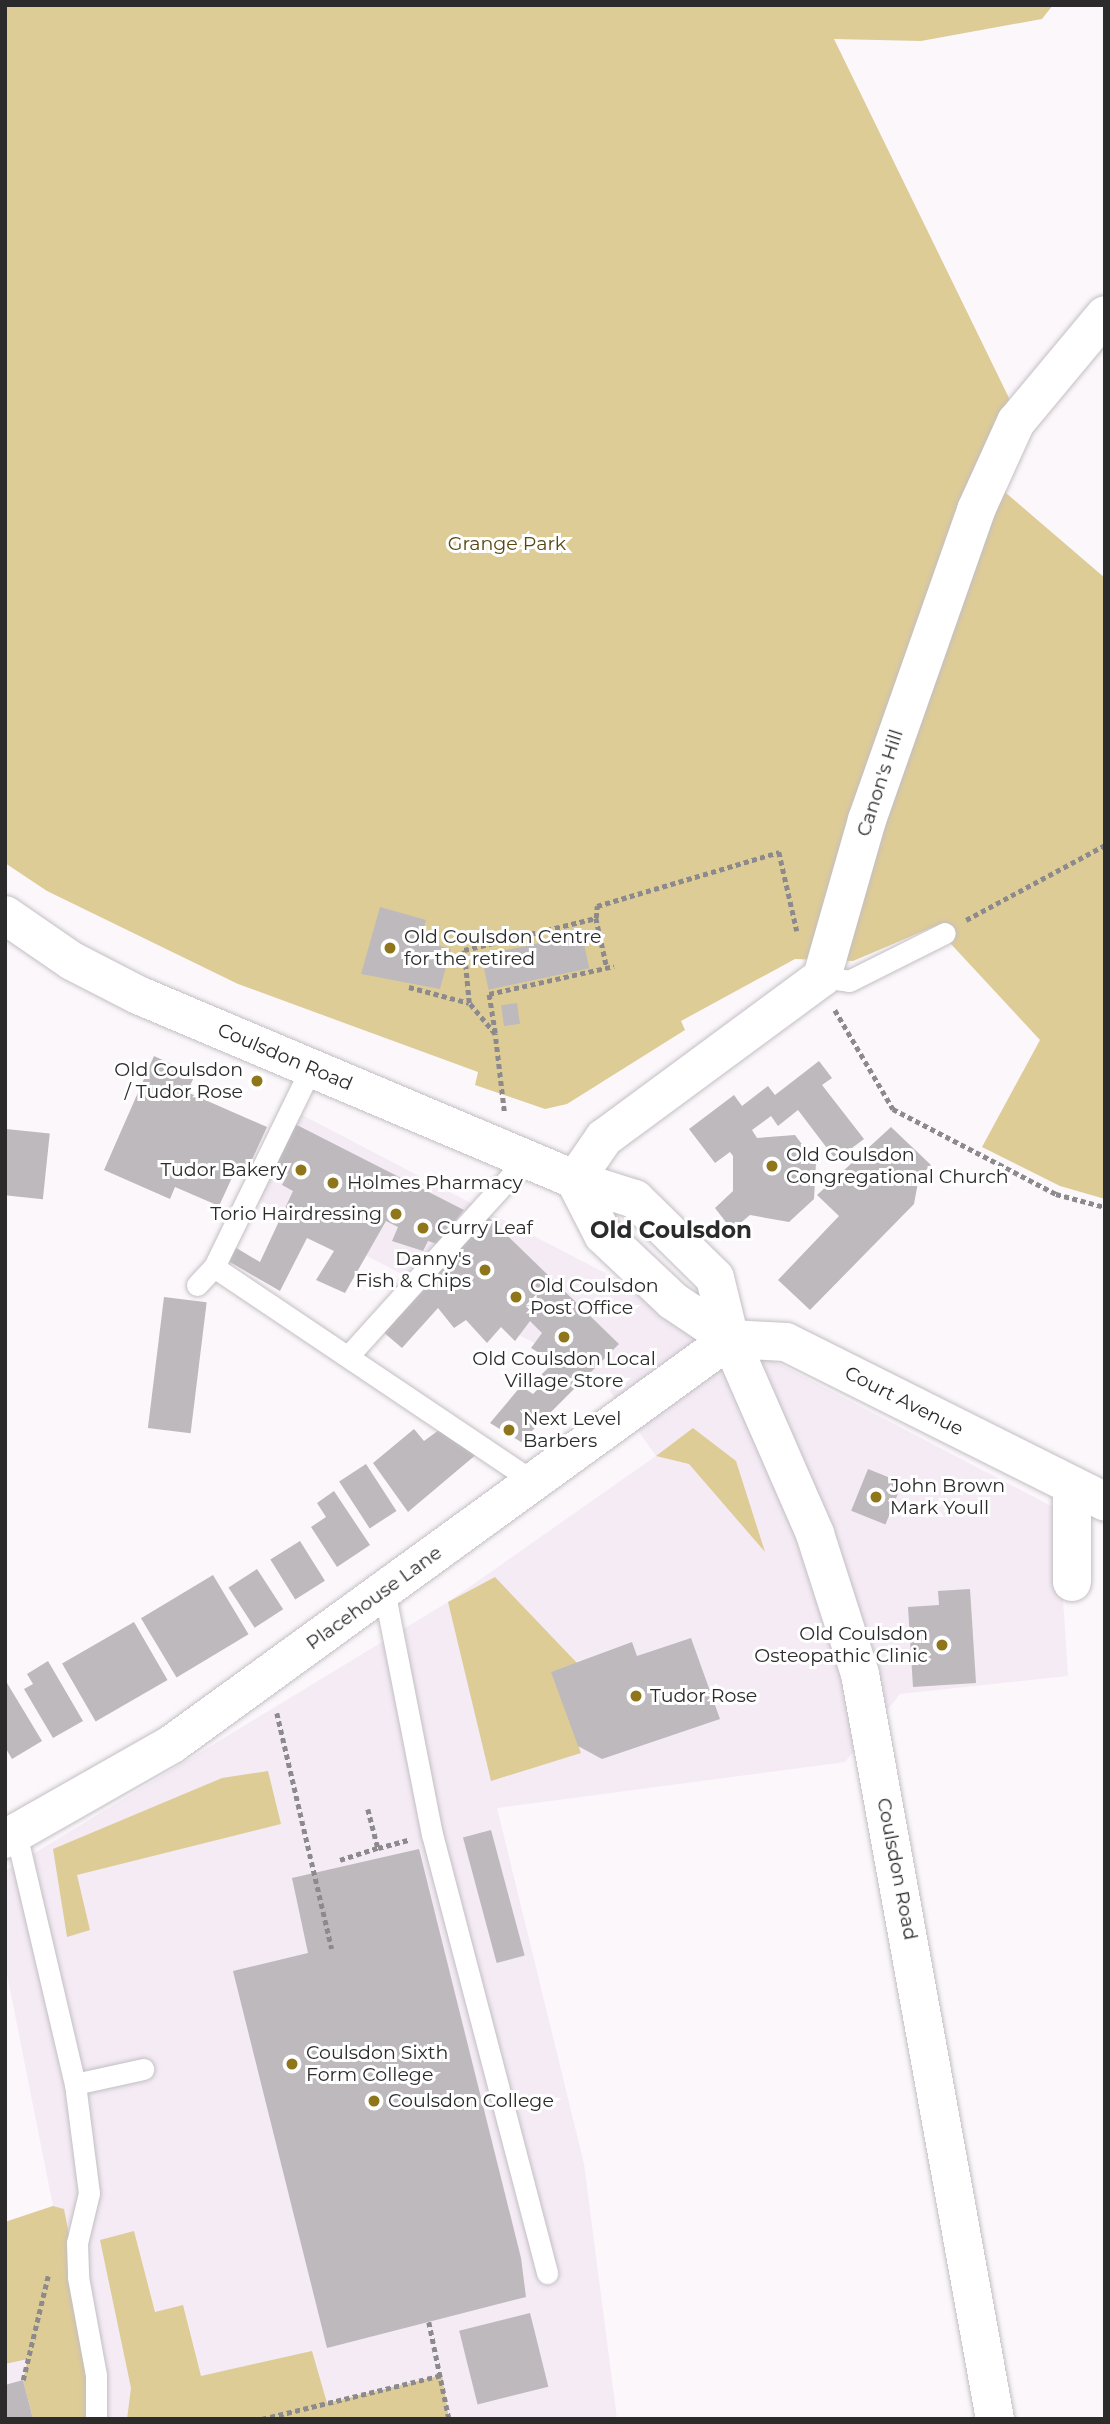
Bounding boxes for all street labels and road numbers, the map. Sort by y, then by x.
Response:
street label: Canon's Hill [852,727,908,839]
street label: Coulsdon Road [214,1018,356,1096]
street label: Court Avenue [841,1361,967,1441]
street label: Placehouse Lane [302,1541,446,1655]
street label: Coulsdon Road [872,1796,922,1942]

